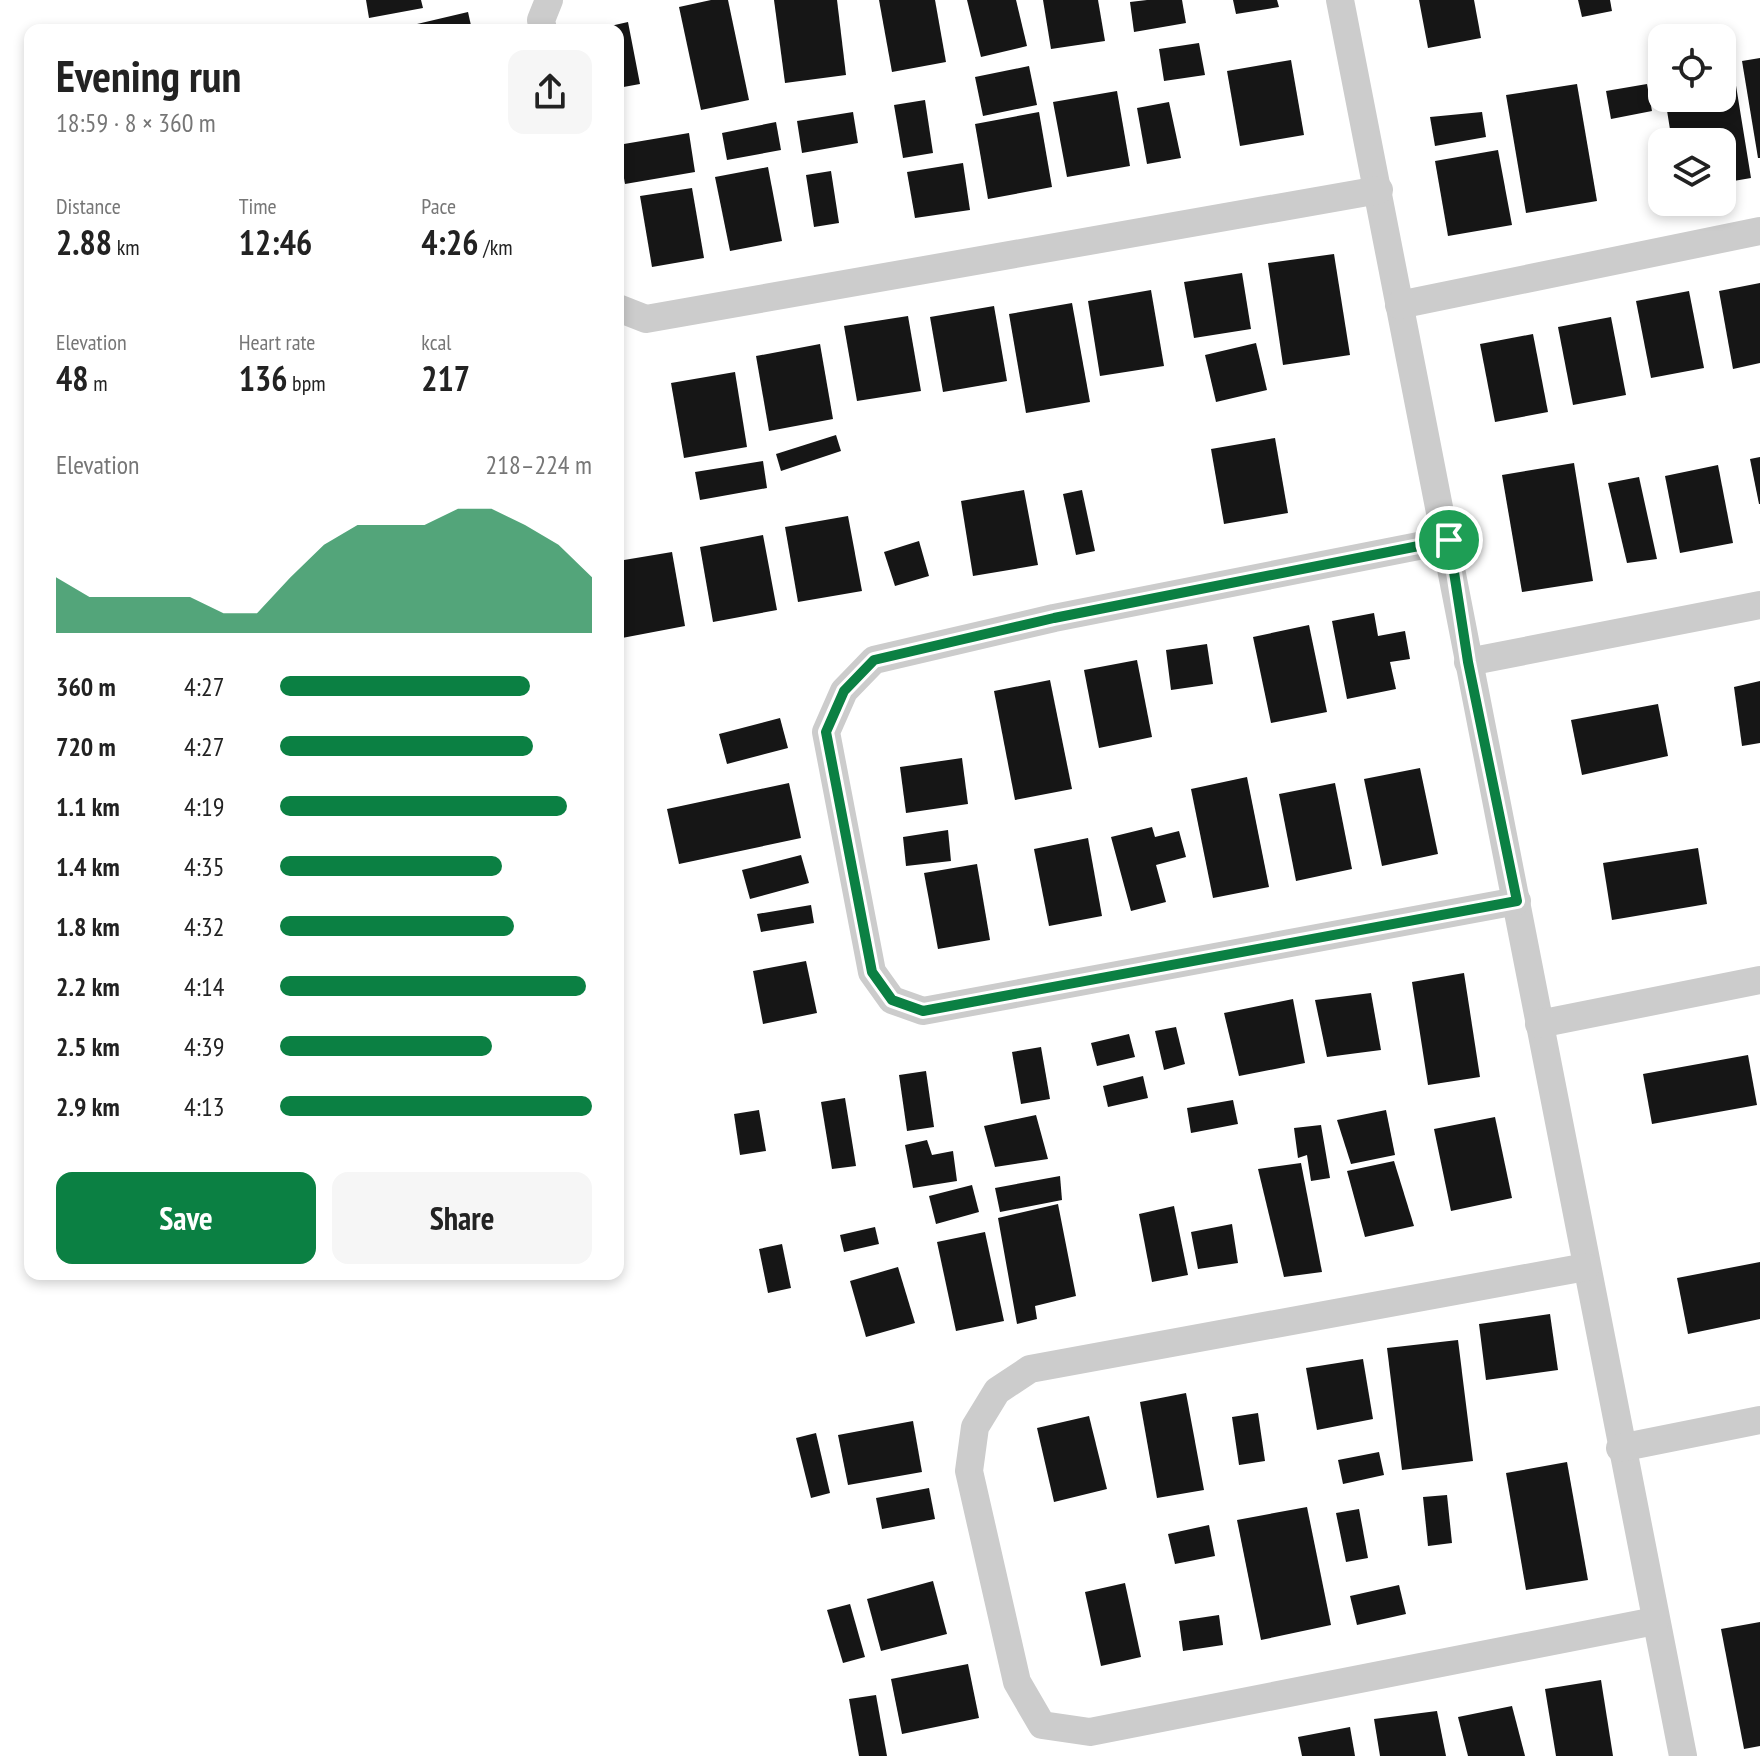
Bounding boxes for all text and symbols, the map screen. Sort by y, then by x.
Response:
map controls [1648,24,1736,216]
button: locate [1648,24,1736,112]
text: Evening run [56,47,241,104]
button: share [508,50,592,134]
text: 18:59 · 8 × 360 m [56,106,216,139]
button: layers [1648,128,1736,216]
text: Distance [56,192,121,220]
text: Time [239,192,277,220]
text: Pace [421,192,456,220]
text: 2.88 [56,220,112,264]
text: 12:46 [239,220,312,264]
text: 4:26 [421,220,479,264]
text: km [112,233,140,261]
text: /km [479,233,513,261]
text: Elevation [56,328,127,356]
text: Heart rate [239,328,315,356]
text: kcal [421,328,451,356]
text: 48 [56,356,89,400]
text: 136 [239,356,287,400]
text: 217 [421,356,470,400]
text: m [89,369,108,397]
text: bpm [287,369,326,397]
text: Elevation [56,448,139,481]
text: 218–224 m [486,448,592,481]
pin [1415,506,1483,574]
icon: arrive [1427,518,1471,562]
text: 360 m [56,670,116,703]
text: 4:27 [184,670,224,703]
text: 720 m [56,730,116,763]
text: 4:27 [184,730,224,763]
text: 1.1 km [56,790,120,823]
text: 4:19 [184,790,224,823]
text: 1.4 km [56,850,120,883]
text: 4:35 [184,850,224,883]
text: 1.8 km [56,910,120,943]
text: 4:32 [184,910,224,943]
text: 2.2 km [56,970,120,1003]
text: 4:14 [184,970,224,1003]
text: 2.5 km [56,1030,120,1063]
text: 4:39 [184,1030,224,1063]
text: 2.9 km [56,1090,120,1123]
text: 4:13 [184,1090,224,1123]
button: Save [56,1172,316,1264]
button: Share [332,1172,592,1264]

